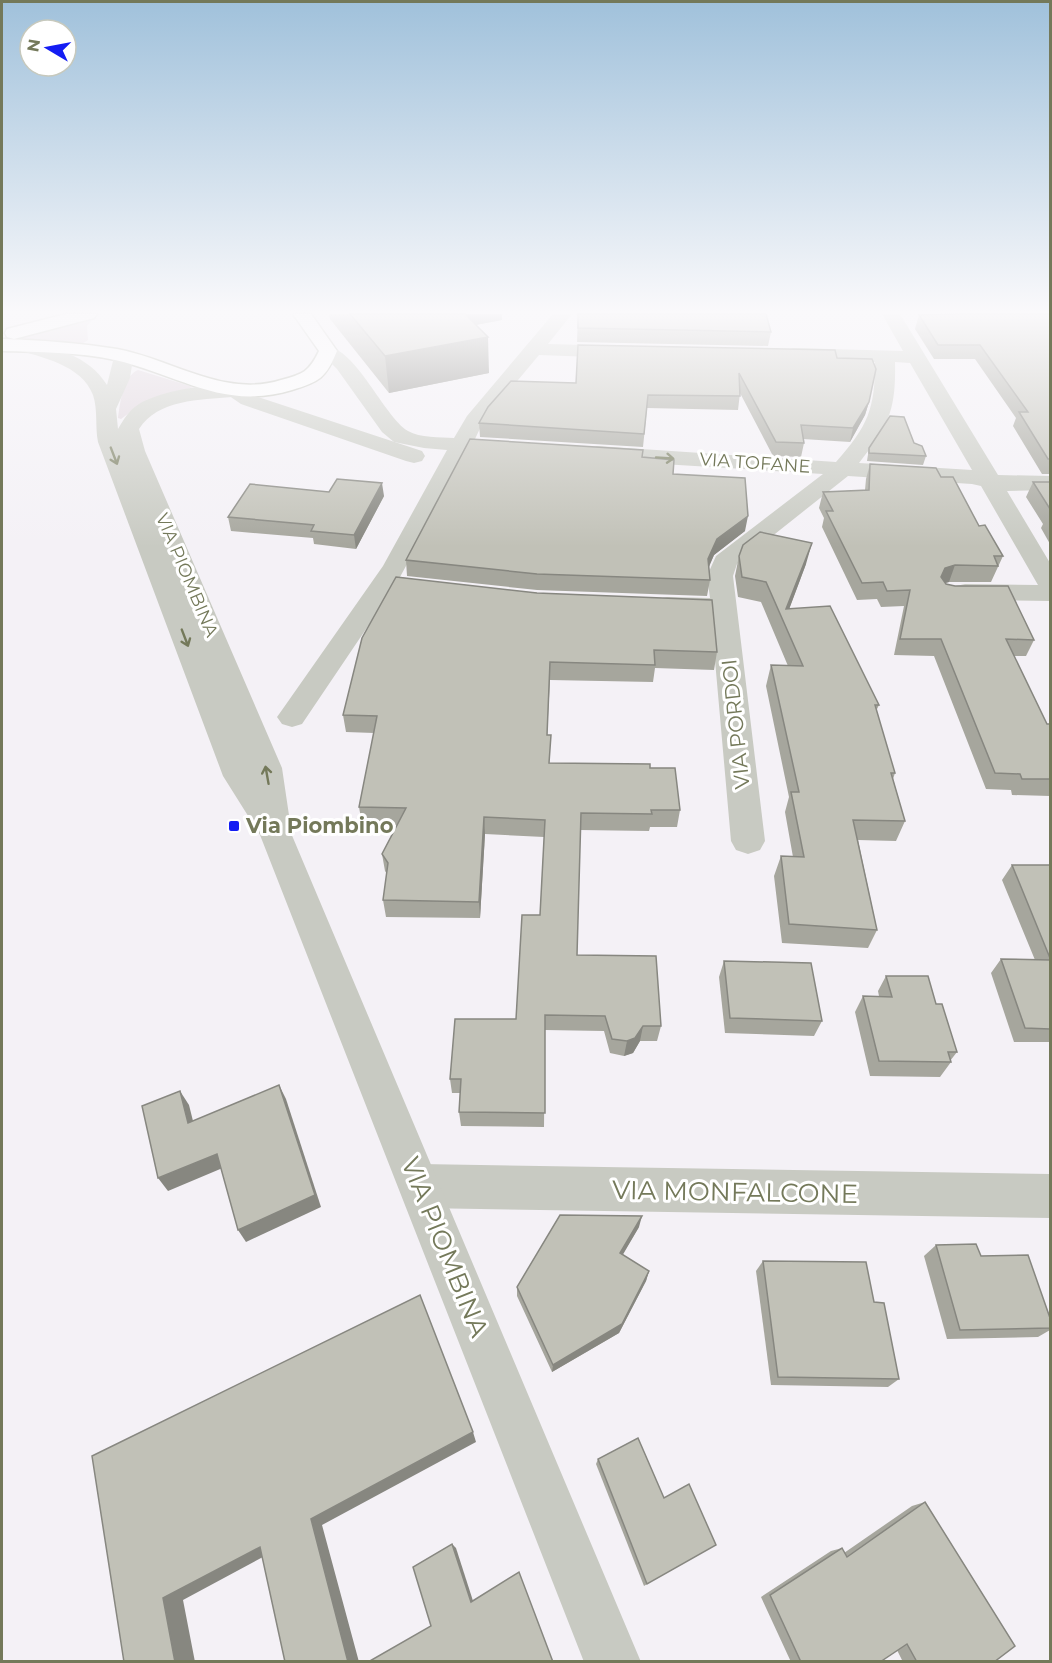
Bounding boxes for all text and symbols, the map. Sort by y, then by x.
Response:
north arrow [18,18,78,78]
text: N [23,37,44,54]
one-way arrow [109,446,120,465]
street label: VIA TOFANE [699,448,811,478]
one-way arrow [654,452,674,463]
street label: VIA PIOMBINA [151,510,223,640]
one-way arrow [180,628,191,647]
street label: VIA PORDOI [716,658,755,790]
one-way arrow [261,765,272,785]
place label: Via Piombino [245,813,394,838]
marker: Via Piombino [227,819,241,833]
street label: VIA PIOMBINA [394,1152,496,1342]
street label: VIA MONFALCONE [612,1174,858,1210]

